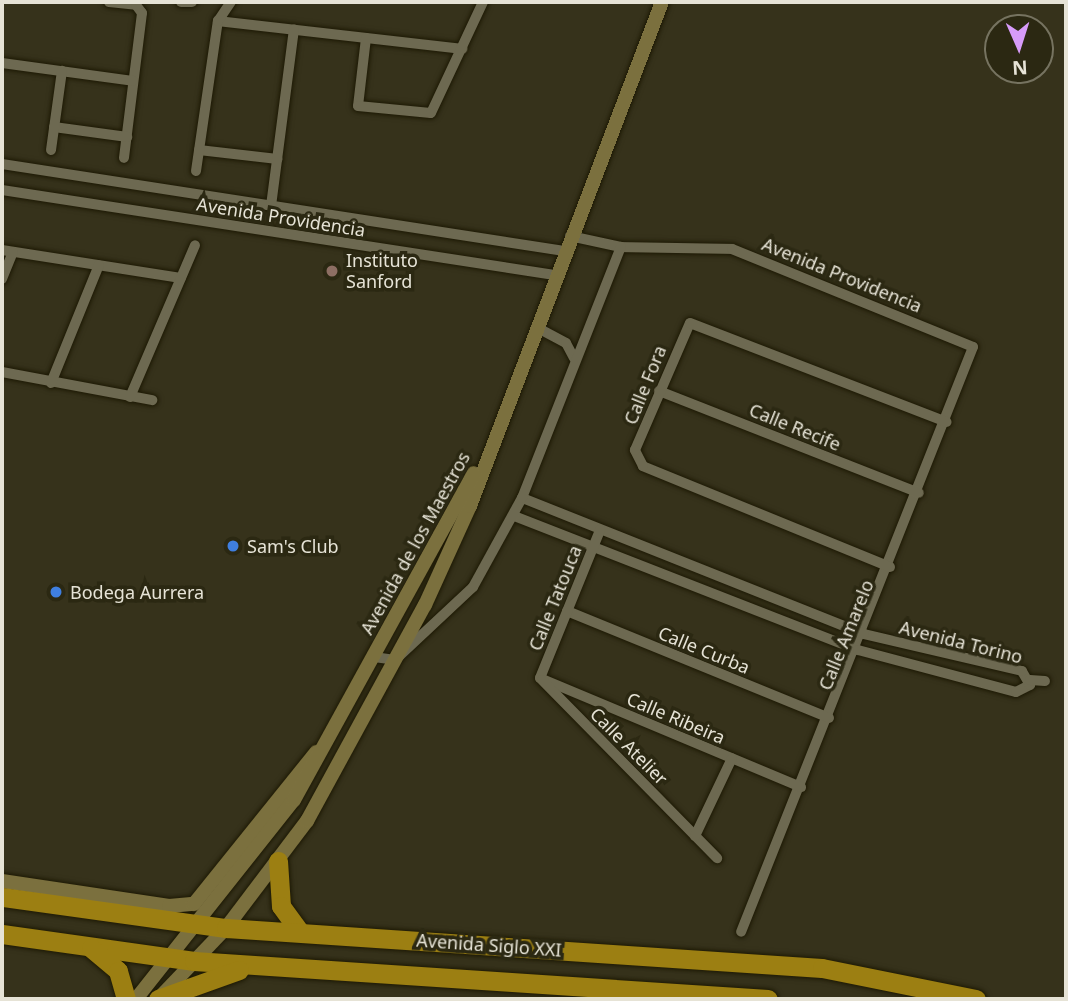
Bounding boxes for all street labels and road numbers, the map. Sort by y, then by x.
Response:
street label: Avenida Providencia [195,193,367,241]
street label: Avenida Providencia [759,233,925,317]
street label: Calle Fora [619,342,671,428]
street label: Calle Recife [746,399,844,455]
street label: Avenida de los Maestros [356,448,474,638]
street label: Calle Tatouca [524,542,586,654]
street label: Calle Amarelo [814,577,878,693]
street label: Avenida Torino [897,616,1025,668]
street label: Calle Curba [655,622,753,678]
street label: Calle Ribeira [624,688,728,748]
street label: Calle Atelier [586,703,672,789]
street label: Avenida Siglo XXI [416,929,562,961]

